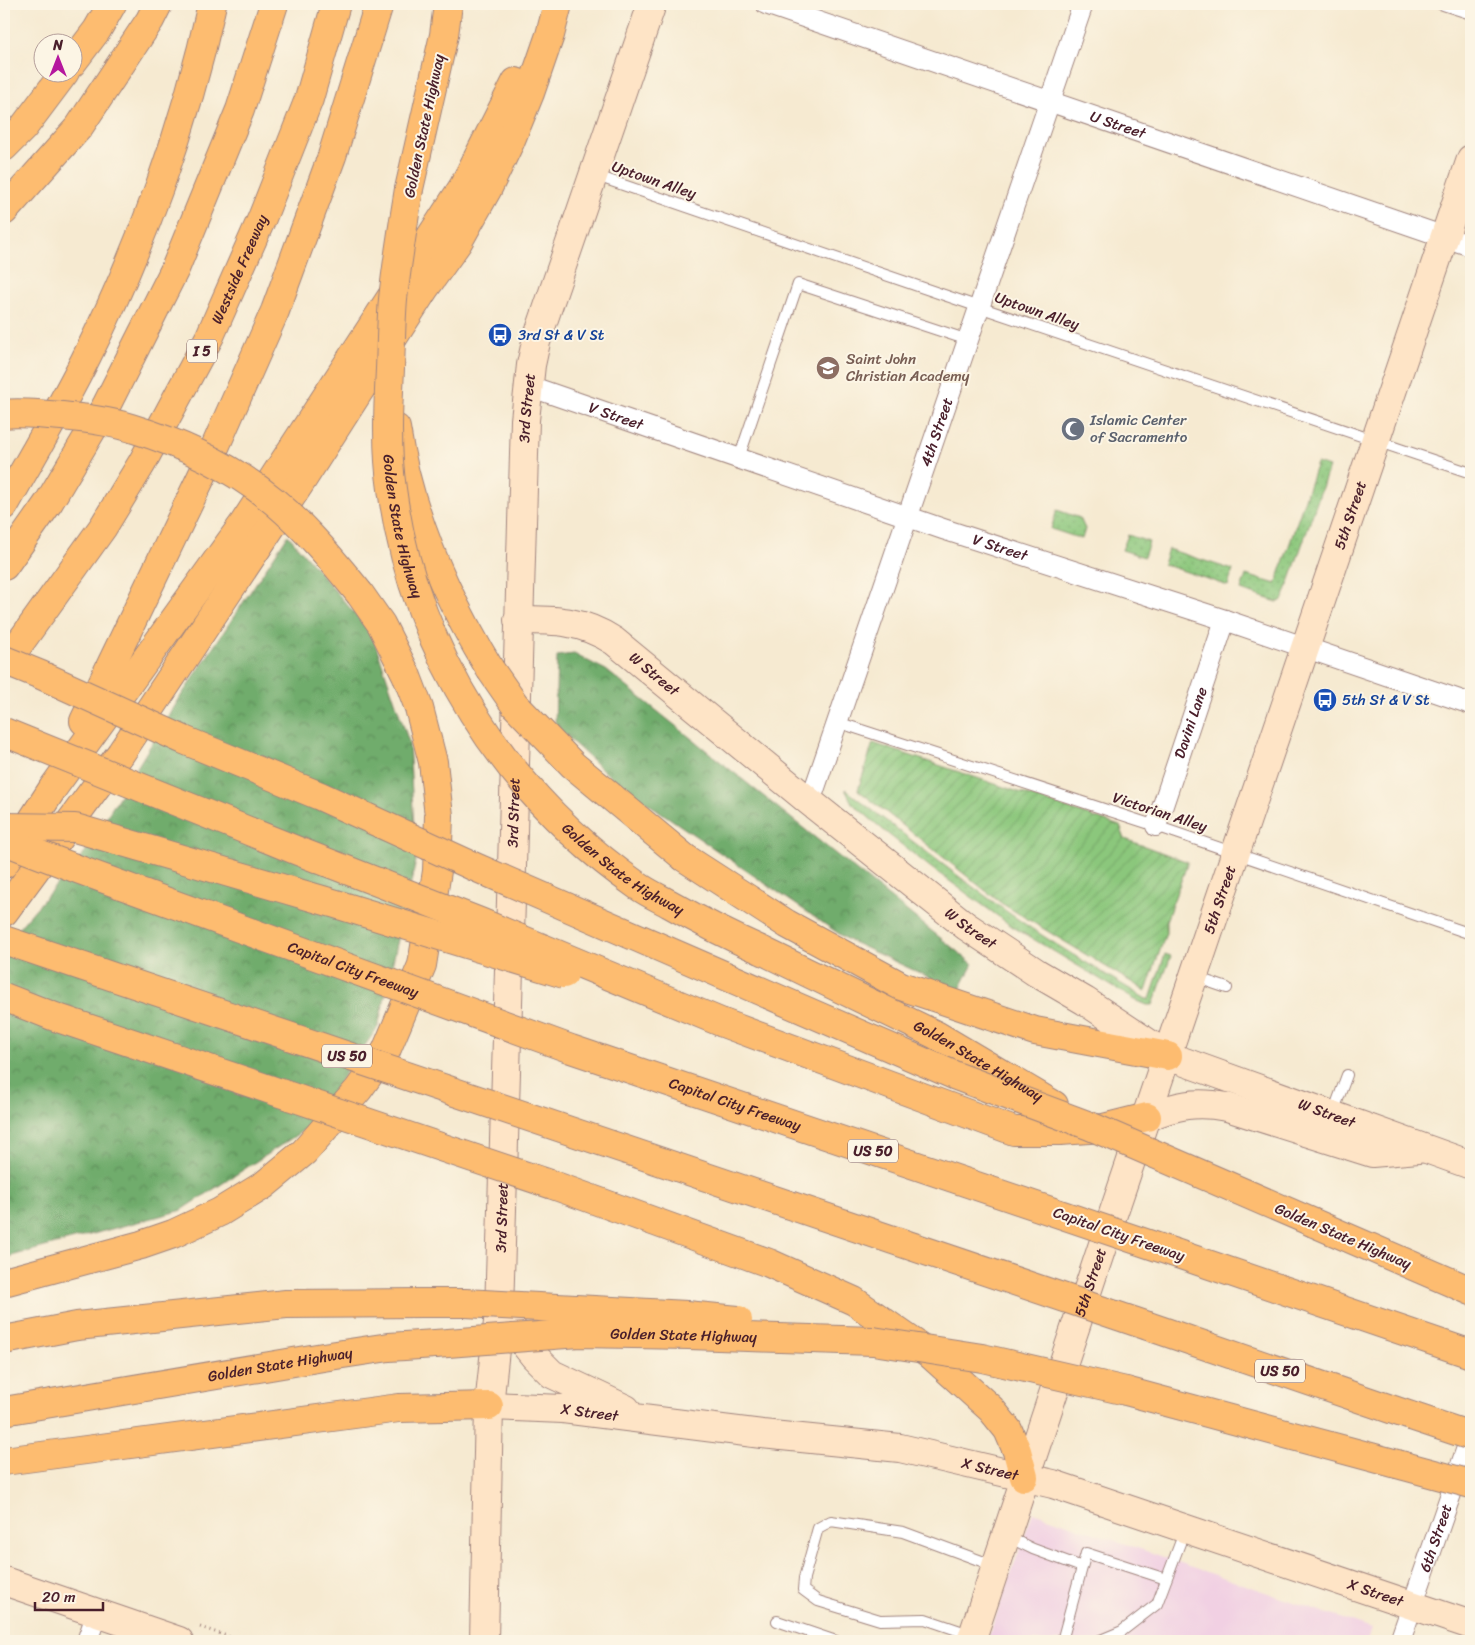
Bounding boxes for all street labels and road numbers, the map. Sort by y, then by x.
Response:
street label: Golden State Highway [396,51,452,200]
street label: U Street [1086,103,1150,147]
street label: Uptown Alley [608,153,700,207]
street label: Westside Freeway [204,210,275,328]
street label: Uptown Alley [991,284,1083,338]
road number: I 5 [187,340,217,362]
street label: 3rd Street [511,371,543,443]
street label: 4th Street [913,394,961,470]
street label: V Street [585,395,648,438]
street label: Golden State Highway [376,454,430,602]
street label: 5th Street [1326,477,1374,553]
street label: V Street [969,526,1032,569]
street label: W Street [623,645,686,703]
street label: Davini Lane [1167,683,1215,762]
street label: 3rd Street [500,777,528,848]
street label: Victorian Alley [1109,784,1211,840]
street label: Golden State Highway [556,816,689,923]
street label: 5th Street [1196,861,1244,937]
street label: W Street [939,901,1003,956]
street label: Capital City Freeway [284,934,423,1006]
street label: Golden State Highway [909,1013,1048,1109]
road number: US 50 [322,1044,372,1068]
street label: Capital City Freeway [666,1070,805,1139]
street label: W Street [1295,1091,1360,1136]
road number: US 50 [848,1140,898,1162]
street label: 3rd Street [488,1182,516,1253]
street label: Golden State Highway [1271,1195,1416,1277]
street label: Capital City Freeway [1050,1199,1189,1269]
street label: 5th Street [1067,1244,1114,1320]
street label: Golden State Highway [610,1321,757,1350]
street label: Golden State Highway [206,1340,355,1389]
road number: US 50 [1255,1360,1305,1382]
street label: X Street [559,1396,621,1429]
street label: X Street [958,1450,1022,1489]
street label: 6th Street [1412,1500,1460,1576]
street label: X Street [1343,1571,1408,1615]

